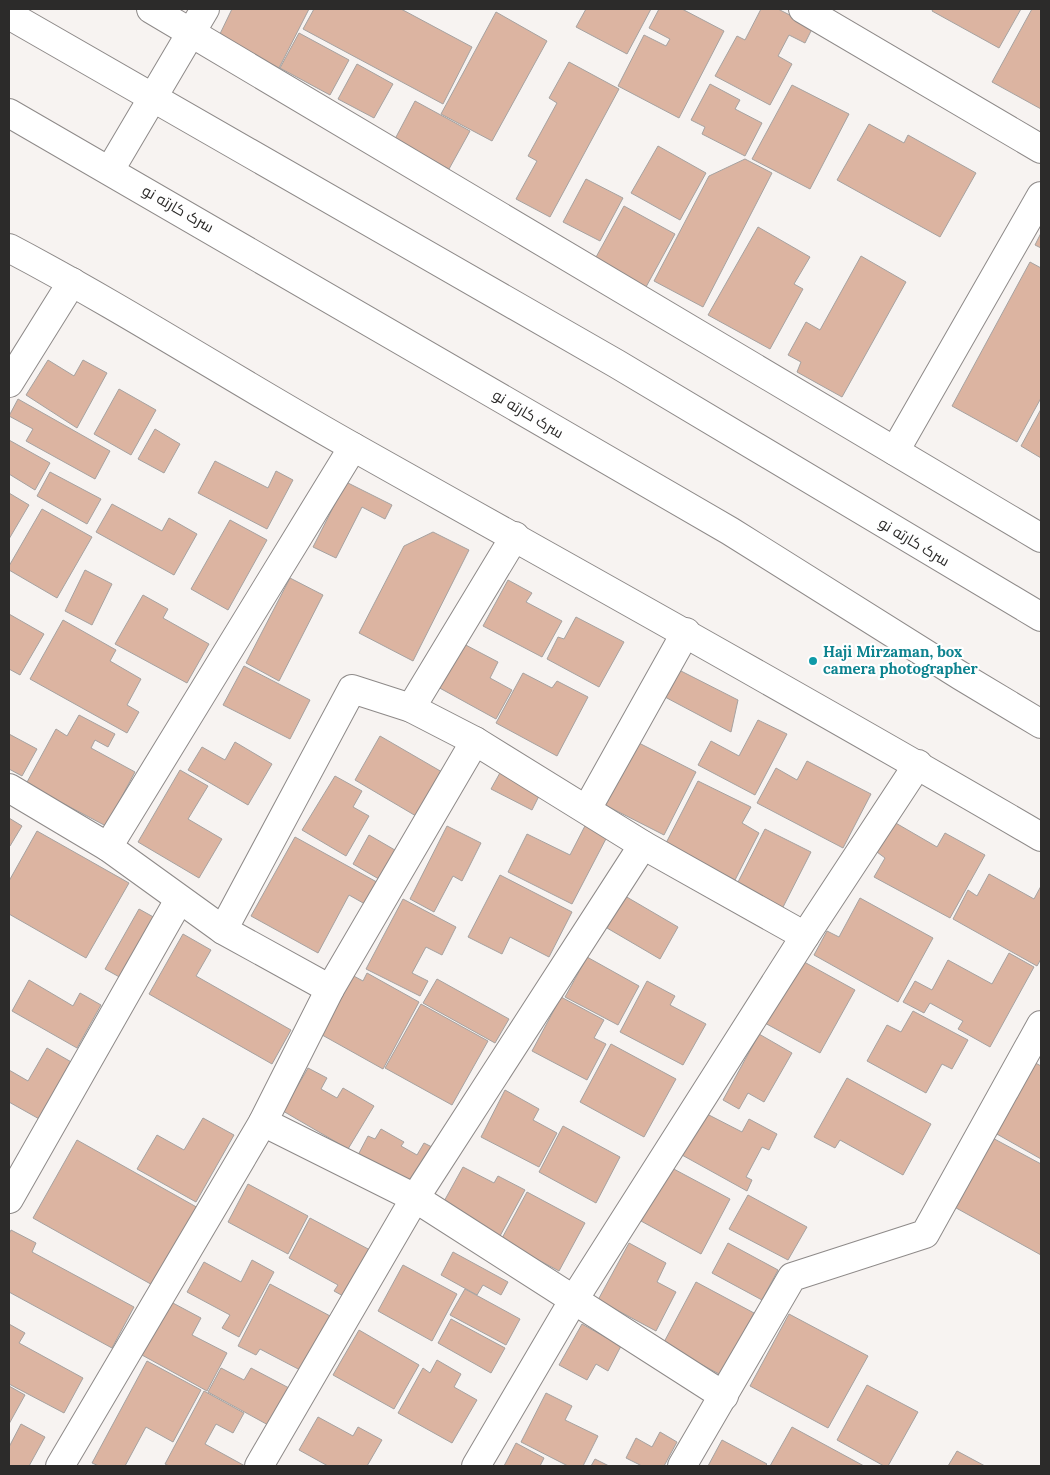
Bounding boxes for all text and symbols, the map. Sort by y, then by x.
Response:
street label: سرک کارته نو [139,180,217,237]
street label: سرک کارته نو [489,385,567,442]
street label: سرک کارته نو [875,513,953,570]
place label: Haji Mirzaman, box camera photographer [823,642,979,678]
marker: Haji Mirzaman, box camera photographer [807,655,819,667]

